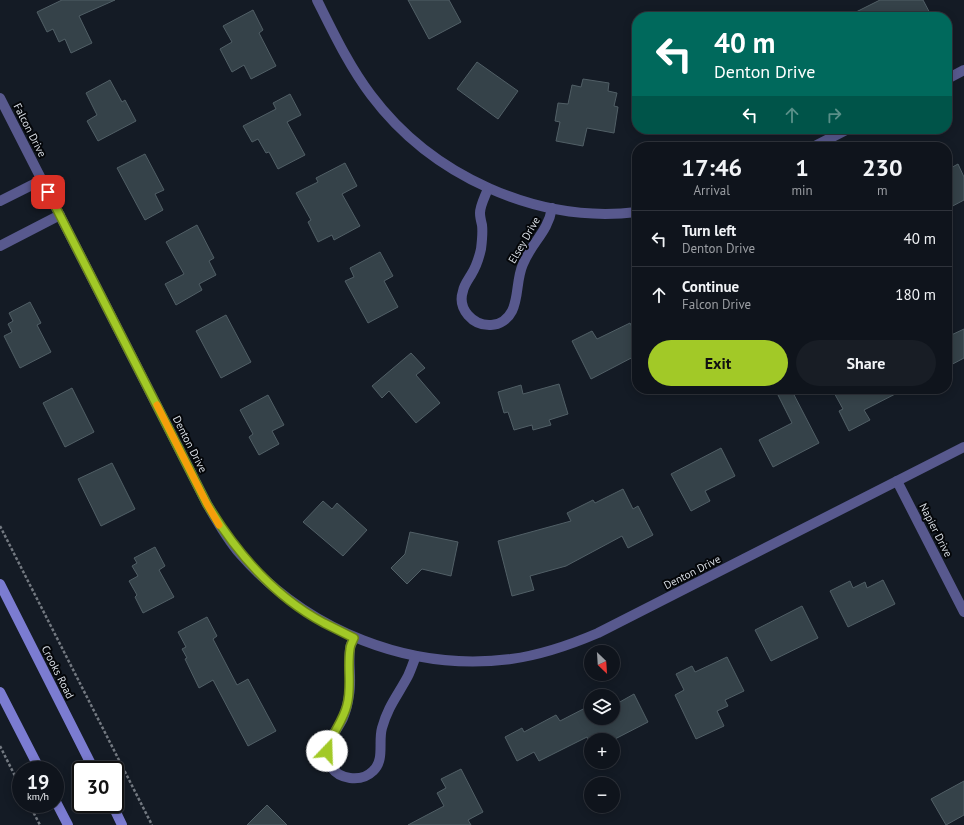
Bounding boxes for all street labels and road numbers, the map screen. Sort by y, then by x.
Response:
street label: Falcon Drive [10,101,50,160]
street label: Elsey Drive [505,214,543,266]
street label: Denton Drive [170,413,210,475]
street label: Napier Drive [916,501,956,560]
street label: Denton Drive [661,552,723,592]
street label: Crooks Road [39,643,77,701]

